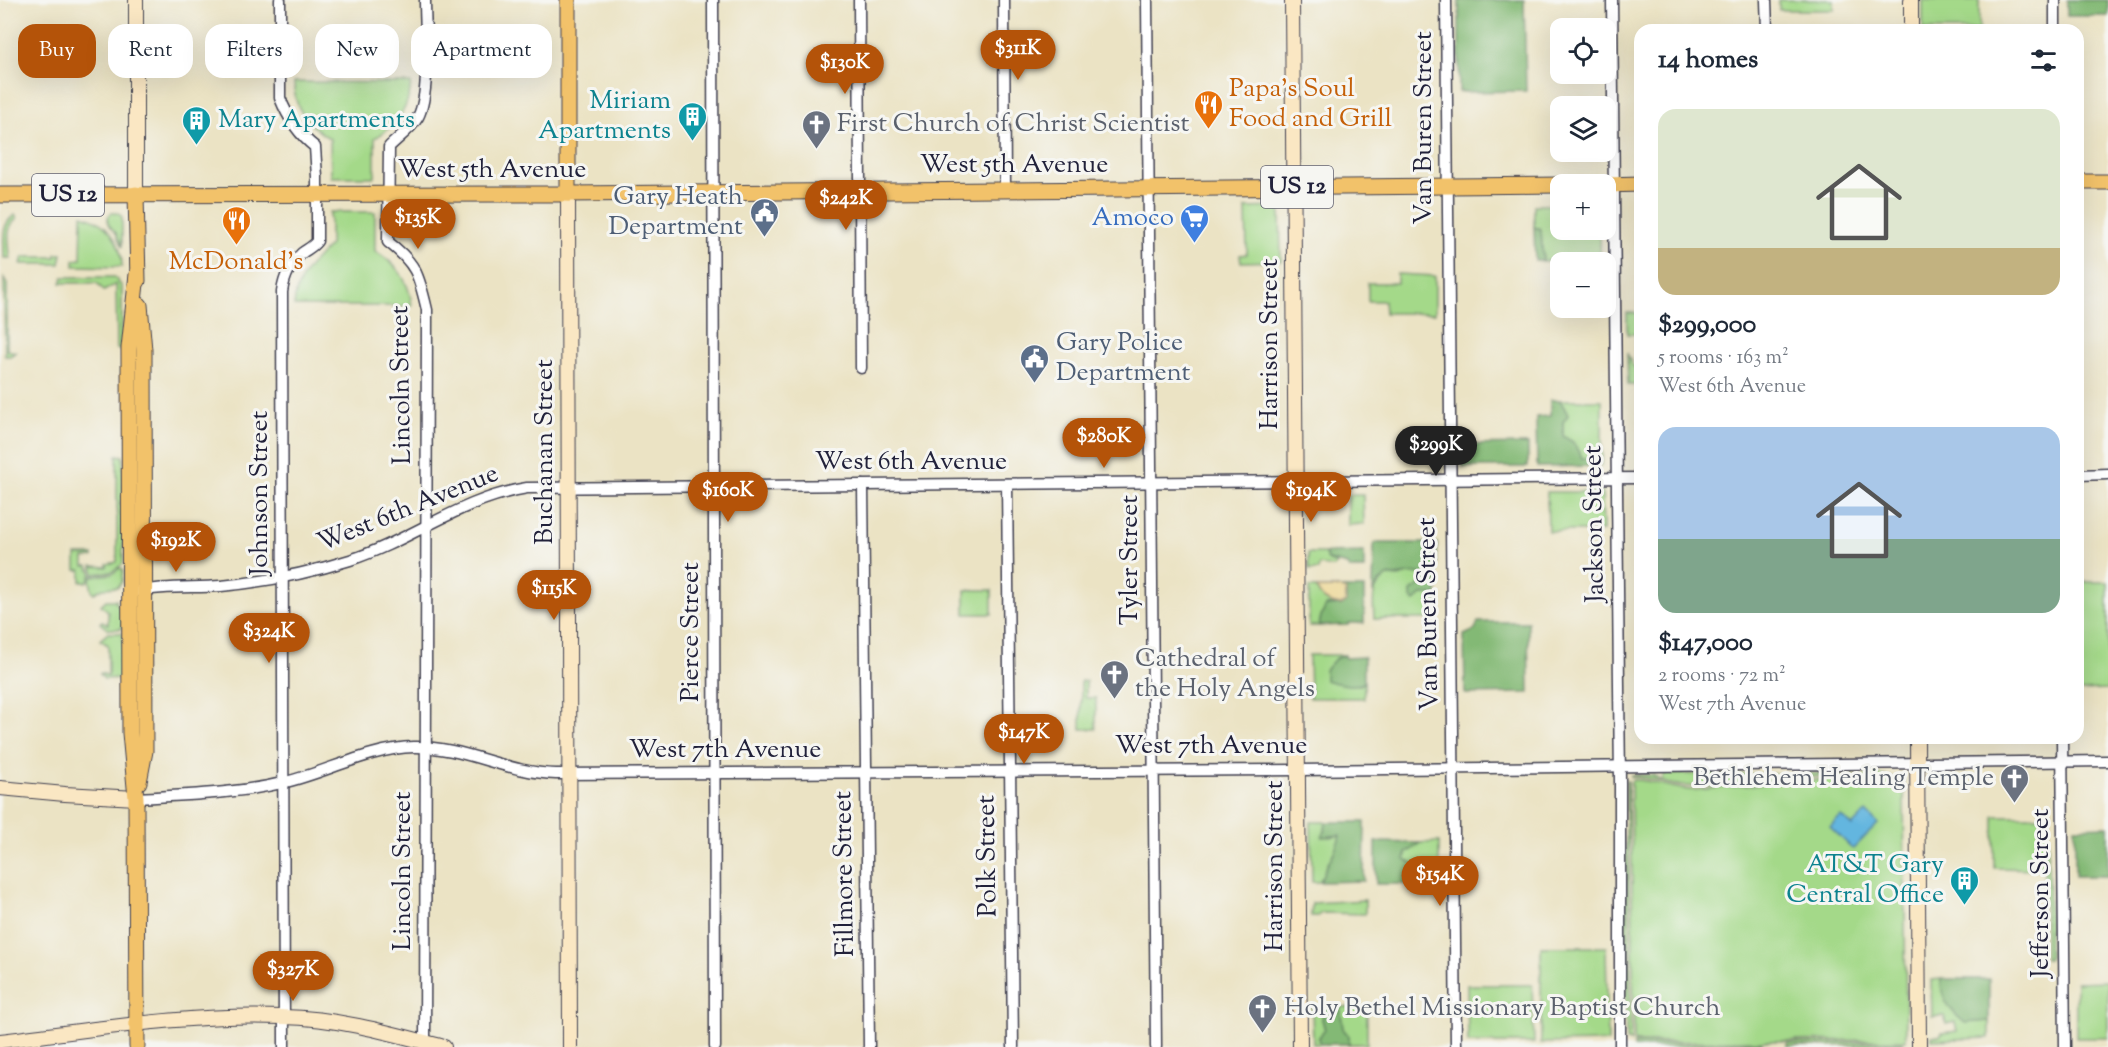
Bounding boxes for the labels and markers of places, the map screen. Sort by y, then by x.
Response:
pin: $311K [976,30,1060,81]
pin: $130K [803,44,887,95]
place label: Papa's Soul Food and Grill [1229,71,1392,138]
place label: Miriam Apartments [538,83,671,150]
restaurant icon: Papa's Soul Food and Grill [1192,88,1224,130]
building icon: Miriam Apartments [676,100,708,142]
place label: Mary Apartments [218,102,415,139]
building icon: Mary Apartments [181,104,213,146]
place label: First Church of Christ Scientist [837,106,1190,143]
church icon: First Church of Christ Scientist [800,108,832,150]
place label: Gary Heath Department [609,179,743,246]
pin: $242K [804,180,888,231]
public building icon: Gary Heath Department [748,196,780,238]
pin: $135K [376,199,460,250]
place label: Amoco [1091,200,1174,237]
supermarket icon: Amoco [1179,202,1211,244]
restaurant icon: McDonald's [220,204,252,246]
place label: McDonald's [168,244,304,281]
place label: Gary Police Department [1056,325,1191,392]
public building icon: Gary Police Department [1019,342,1051,384]
pin: $280K [1062,418,1146,469]
pin: $299K [1394,426,1478,477]
pin: $160K [686,472,770,523]
pin: $194K [1269,472,1353,523]
pin: $192K [134,522,218,573]
pin: $115K [512,570,596,621]
pin: $324K [227,613,311,664]
place label: Cathedral of the Holy Angels [1135,641,1315,708]
church icon: Cathedral of the Holy Angels [1098,658,1130,700]
pin: $147K [982,714,1066,765]
place label: Bethlehem Healing Temple [1693,760,1994,797]
church icon: Bethlehem Healing Temple [1999,762,2031,804]
place label: AT&T Gary Central Office [1786,847,1944,914]
pin: $154K [1398,856,1482,907]
building icon: AT&T Gary Central Office [1949,864,1981,906]
pin: $327K [251,951,335,1002]
place label: Holy Bethel Missionary Baptist Church [1284,990,1721,1027]
church icon: Holy Bethel Missionary Baptist Church [1247,992,1279,1034]

